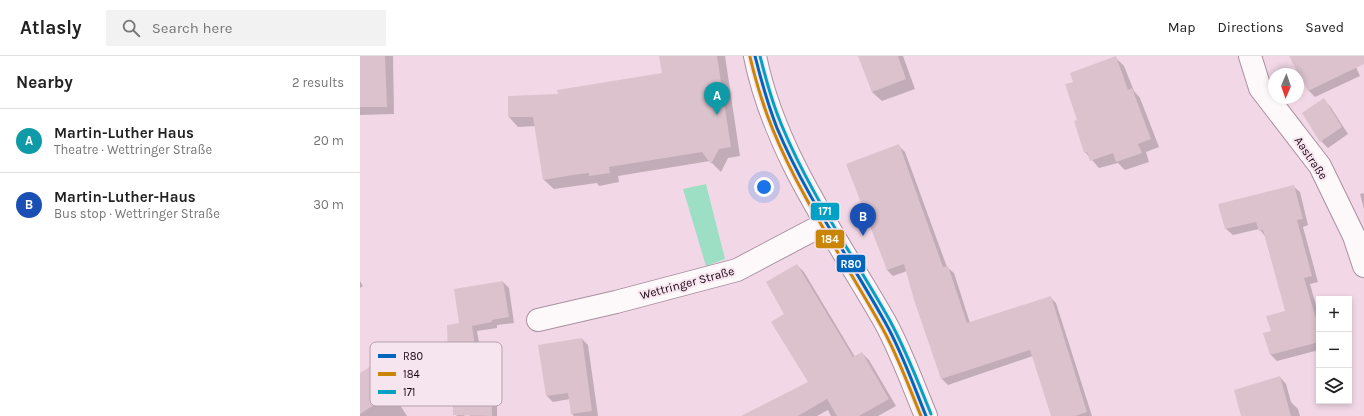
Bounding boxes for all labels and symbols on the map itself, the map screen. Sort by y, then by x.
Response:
north arrow [1268,68,1304,104]
pin: A [704,82,730,115]
street label: Aastraße [1292,134,1330,182]
your location [754,177,774,197]
line badge: 171 [810,202,840,221]
pin: B [850,203,876,236]
text: 171 [818,205,832,218]
line badge: 184 [815,229,845,249]
text: 184 [821,233,839,246]
line badge: R80 [836,254,866,273]
text: R80 [840,258,862,271]
street label: Wettringer Straße [638,264,736,302]
legend [370,342,502,406]
text: R80 [403,350,423,363]
text: 184 [403,368,420,381]
text: 171 [403,386,415,399]

